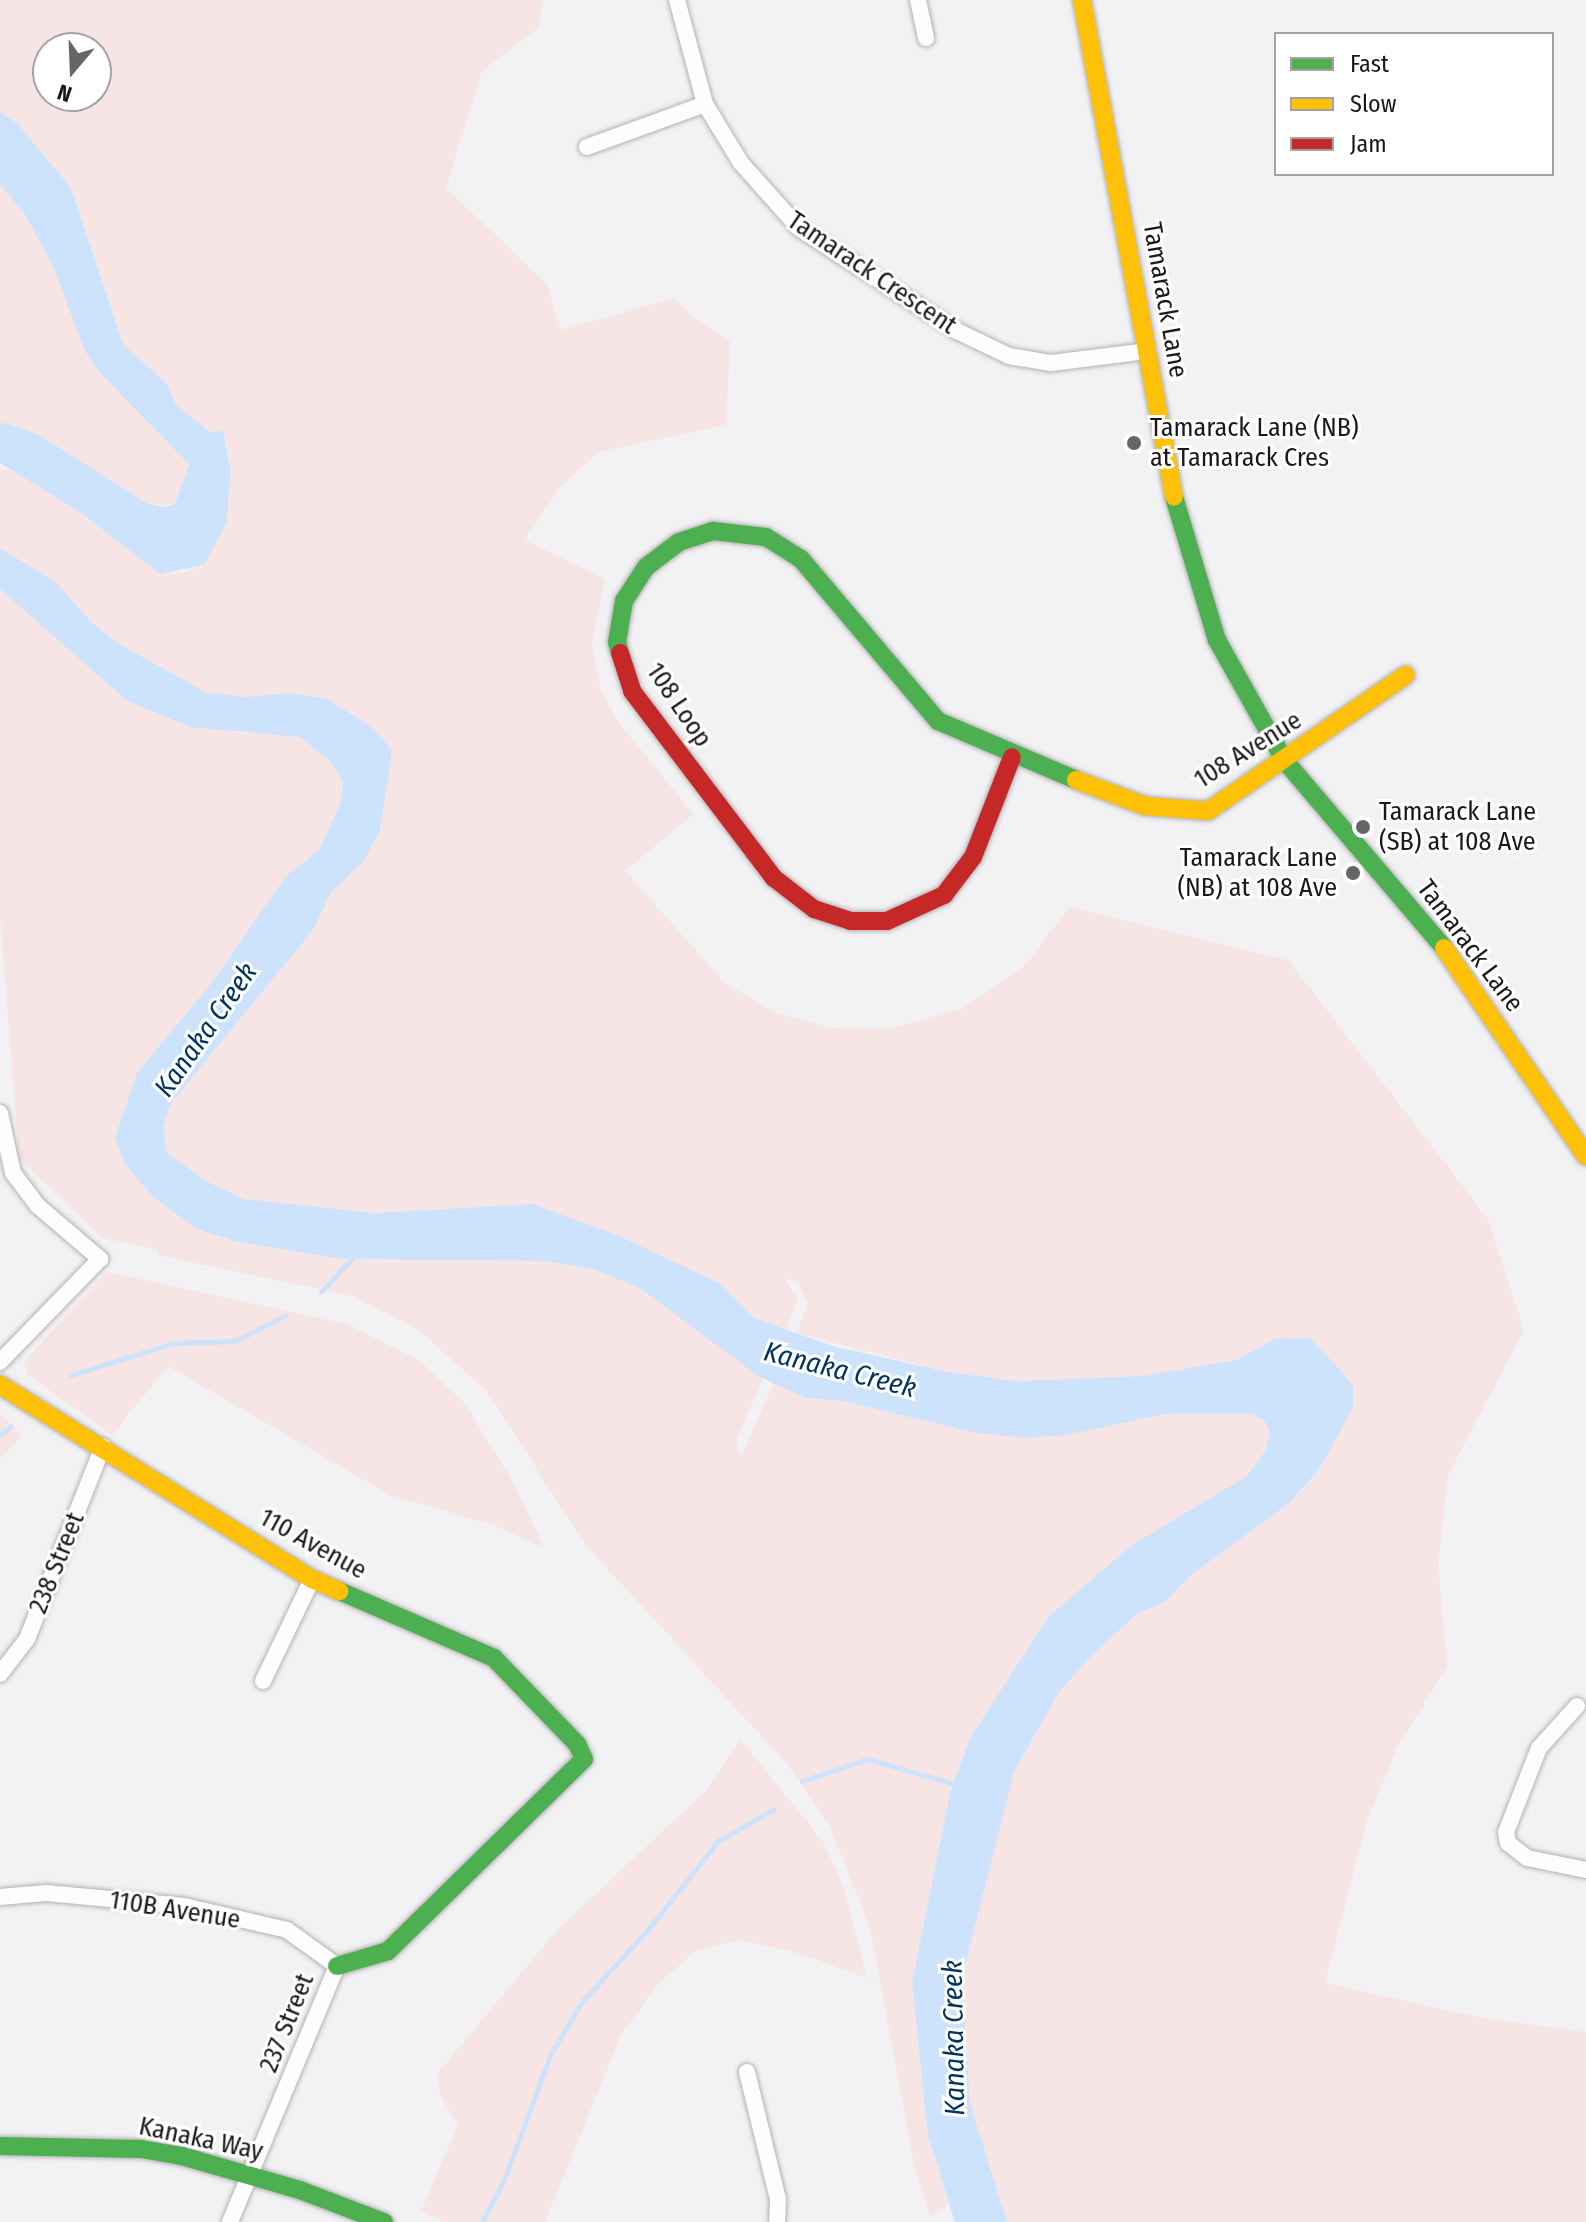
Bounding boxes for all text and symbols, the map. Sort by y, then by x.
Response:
north arrow [32,32,112,112]
legend [1274,32,1554,176]
text: Fast [1350,50,1389,78]
text: N [54,78,75,108]
text: Slow [1350,90,1396,118]
text: Jam [1350,130,1387,158]
street label: Tamarack Crescent [781,205,963,341]
street label: Tamarack Lane [1136,220,1194,380]
place label: Tamarack Lane (NB) at Tamarack Cres [1150,412,1359,474]
marker: Tamarack Lane (NB) at Tamarack Cres [1125,434,1143,452]
street label: 108 Loop [640,657,718,753]
street label: 108 Avenue [1188,705,1308,795]
place label: Tamarack Lane (SB) at 108 Ave [1379,796,1536,858]
marker: Tamarack Lane (SB) at 108 Ave [1354,818,1372,836]
place label: Tamarack Lane (NB) at 108 Ave [1177,842,1337,904]
marker: Tamarack Lane (NB) at 108 Ave [1344,864,1362,882]
street label: Tamarack Lane [1410,874,1530,1018]
water label: Kanaka Creek [148,957,264,1103]
water label: Kanaka Creek [760,1335,920,1405]
street label: 110 Avenue [254,1502,372,1586]
street label: 238 Street [23,1508,91,1618]
street label: 110B Avenue [107,1884,243,1936]
water label: Kanaka Creek [936,1960,972,2116]
street label: 237 Street [253,1969,321,2077]
street label: Kanaka Way [136,2111,266,2167]

